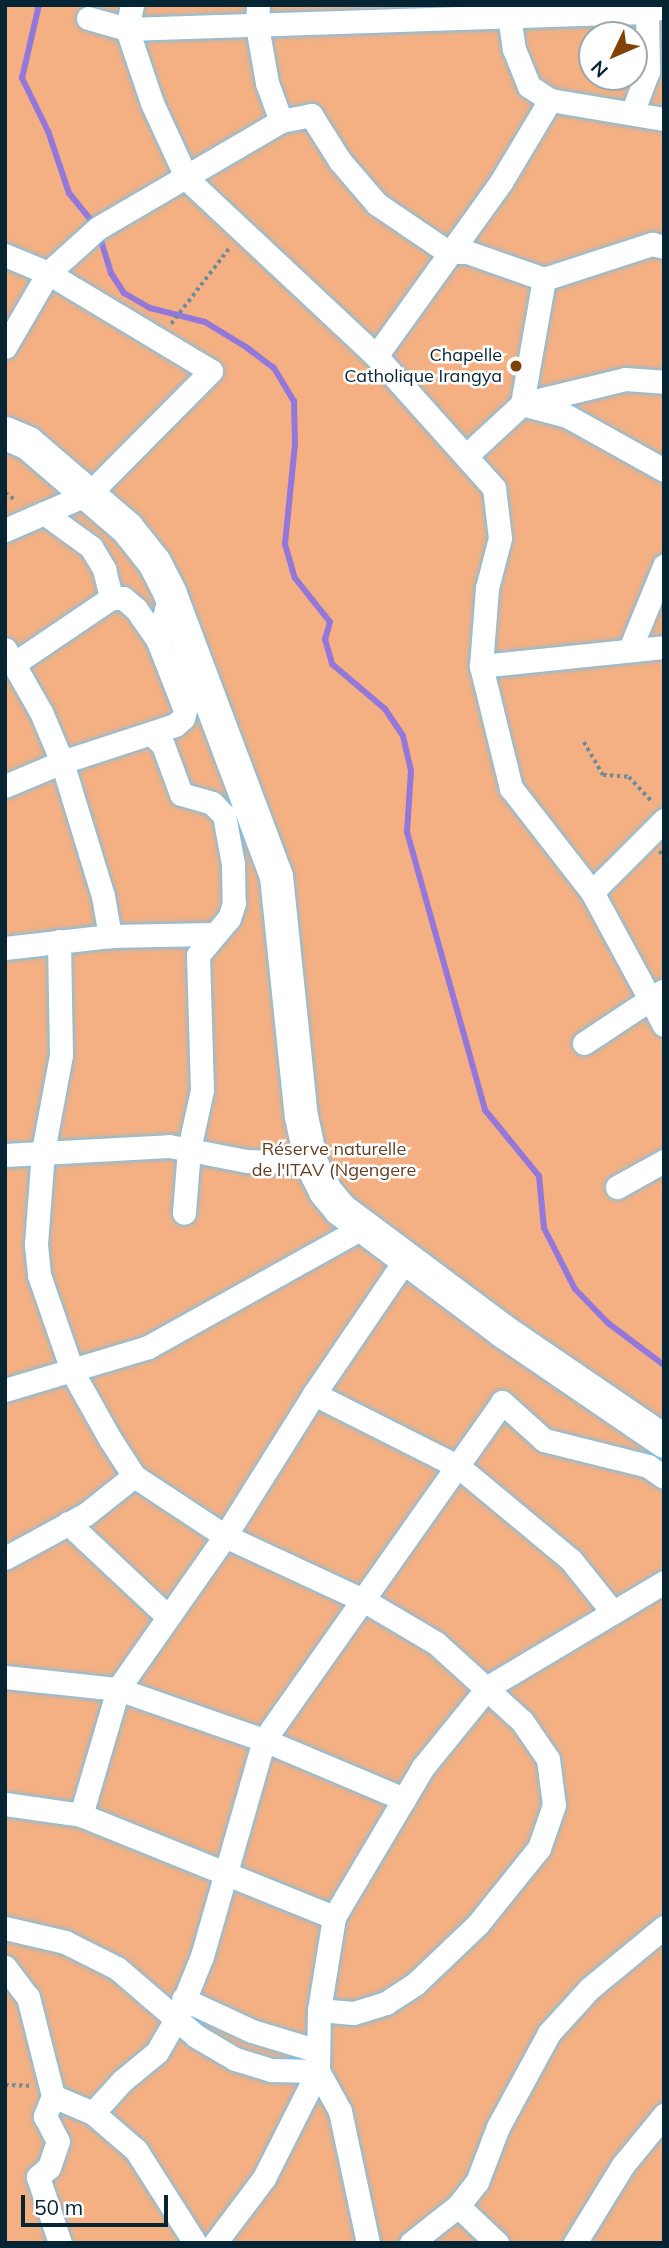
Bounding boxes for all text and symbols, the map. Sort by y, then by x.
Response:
north arrow [578,21,648,91]
text: N [586,56,613,83]
place label: Chapelle Catholique Irangya [344,345,502,388]
marker: Chapelle Catholique Irangya [508,358,524,374]
park label: Réserve naturelle de l'ITAV (Ngengere [252,1139,416,1182]
scale bar [24,2182,172,2226]
text: 50 m [34,2194,83,2220]

